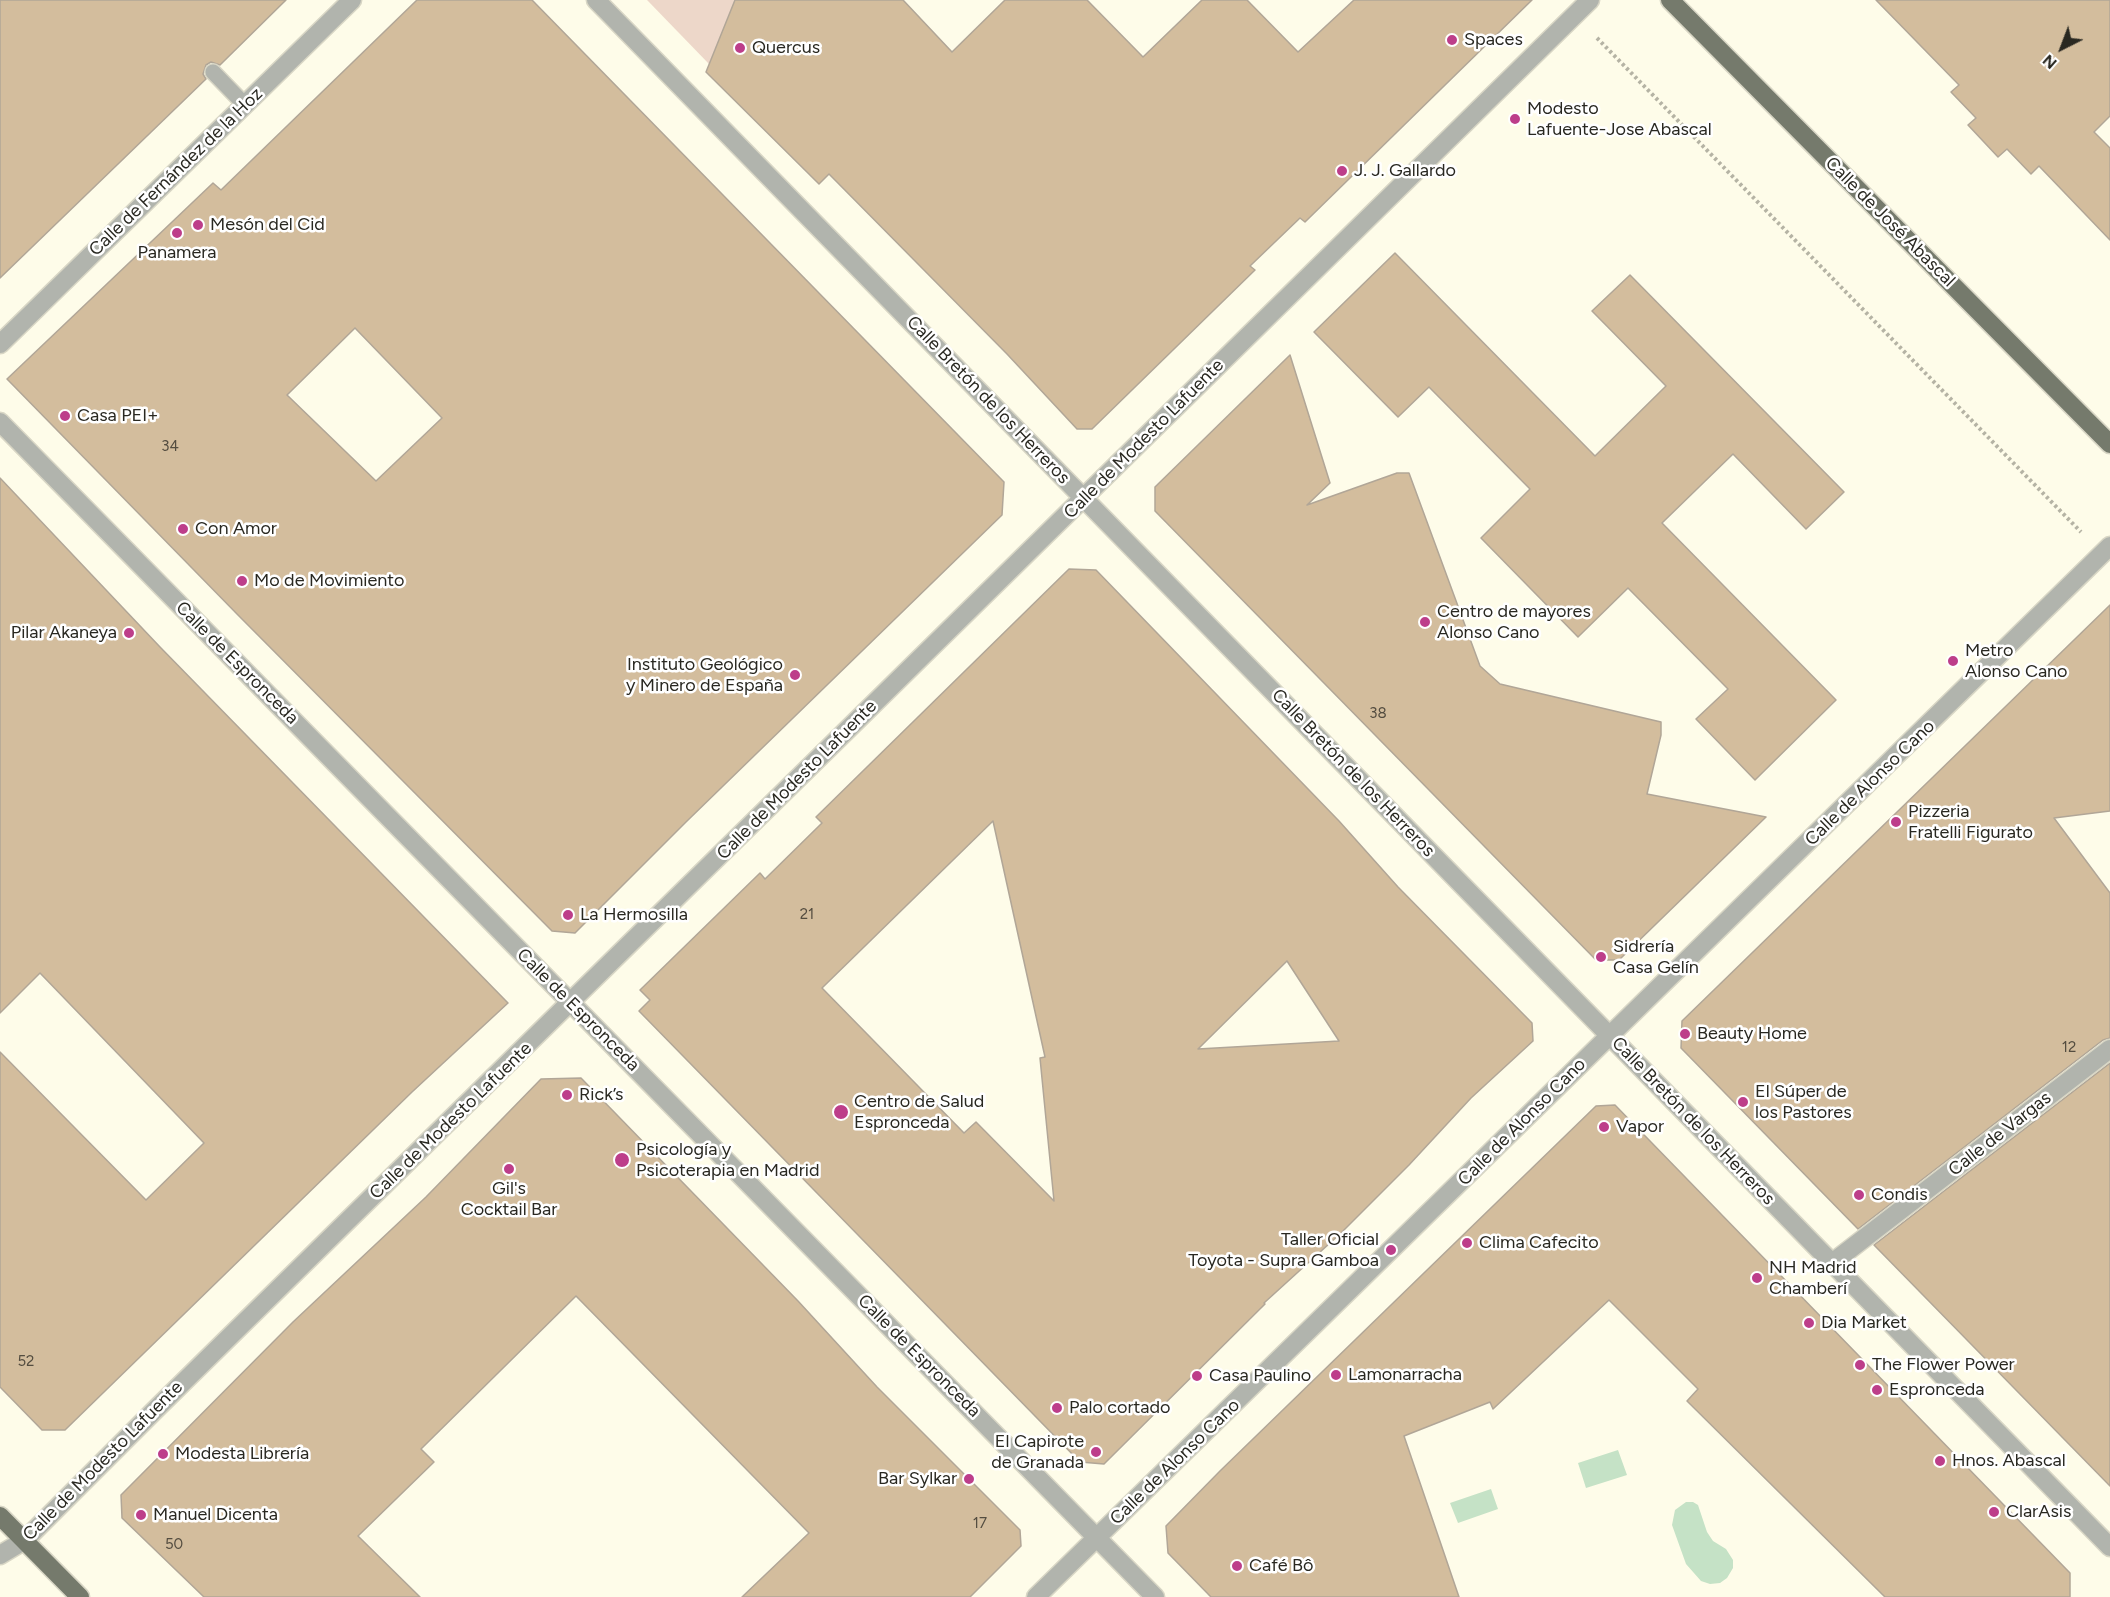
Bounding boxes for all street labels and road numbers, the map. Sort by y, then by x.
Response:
street label: Calle de Fernández de la Hoz [85,83,267,261]
street label: Calle de José Abascal [1821,153,1959,291]
street label: Calle Bretón de los Herreros [902,311,1074,489]
street label: Calle de Modesto Lafuente [1060,355,1228,523]
street label: Calle de Espronceda [171,597,303,729]
street label: Calle Bretón de los Herreros [1267,684,1439,862]
street label: Calle de Modesto Lafuente [713,696,881,864]
street label: Calle de Alonso Cano [1801,716,1939,850]
street label: Calle de Espronceda [512,944,644,1076]
street label: Calle Bretón de los Herreros [1607,1032,1779,1210]
street label: Calle de Modesto Lafuente [365,1038,537,1204]
street label: Calle de Alonso Cano [1454,1054,1590,1190]
street label: Calle de Vargas [1944,1087,2056,1181]
street label: Calle de Espronceda [853,1290,985,1422]
street label: Calle de Modesto Lafuente [19,1377,187,1545]
street label: Calle de Alonso Cano [1106,1395,1244,1529]

